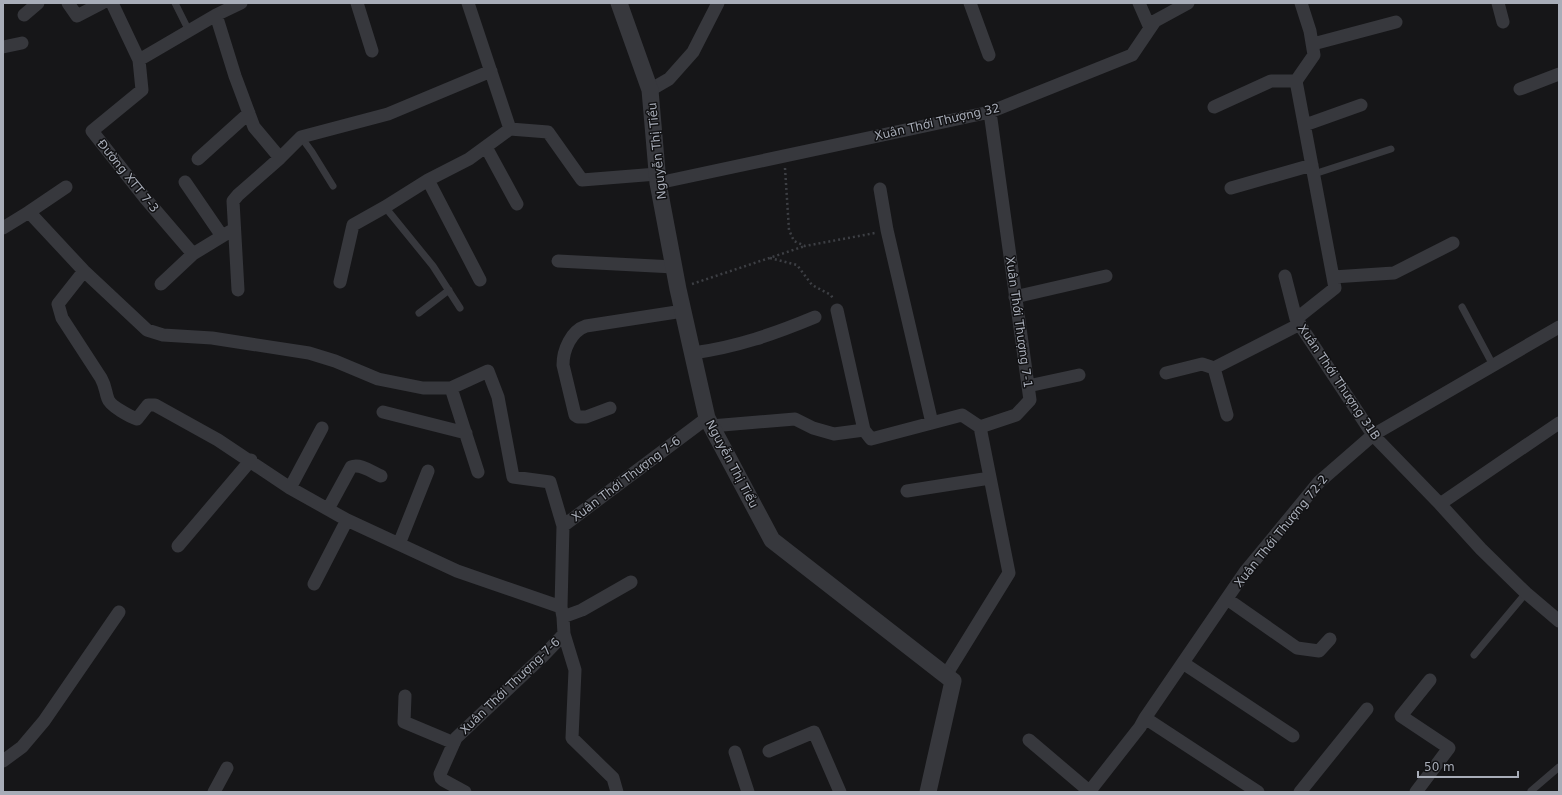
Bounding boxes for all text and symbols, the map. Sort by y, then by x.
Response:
street label: Xuân Thới Thượng 32 [873,101,1001,143]
street label: Nguyễn Thị Tiểu [645,102,669,200]
street label: Đường XTT 7-3 [95,137,161,215]
street label: Xuân Thới Thượng 7-1 [1003,255,1035,389]
street label: Xuân Thới Thượng 31B [1295,322,1383,442]
street label: Nguyễn Thị Tiểu [703,418,761,510]
street label: Xuân Thới Thượng 7-6 [569,434,683,524]
street label: Xuân Thới Thượng 72-2 [1231,472,1331,590]
street label: Xuân Thới Thượng-7-6 [457,635,563,737]
scale bar [1418,753,1518,779]
text: 50 m [1424,760,1455,774]

